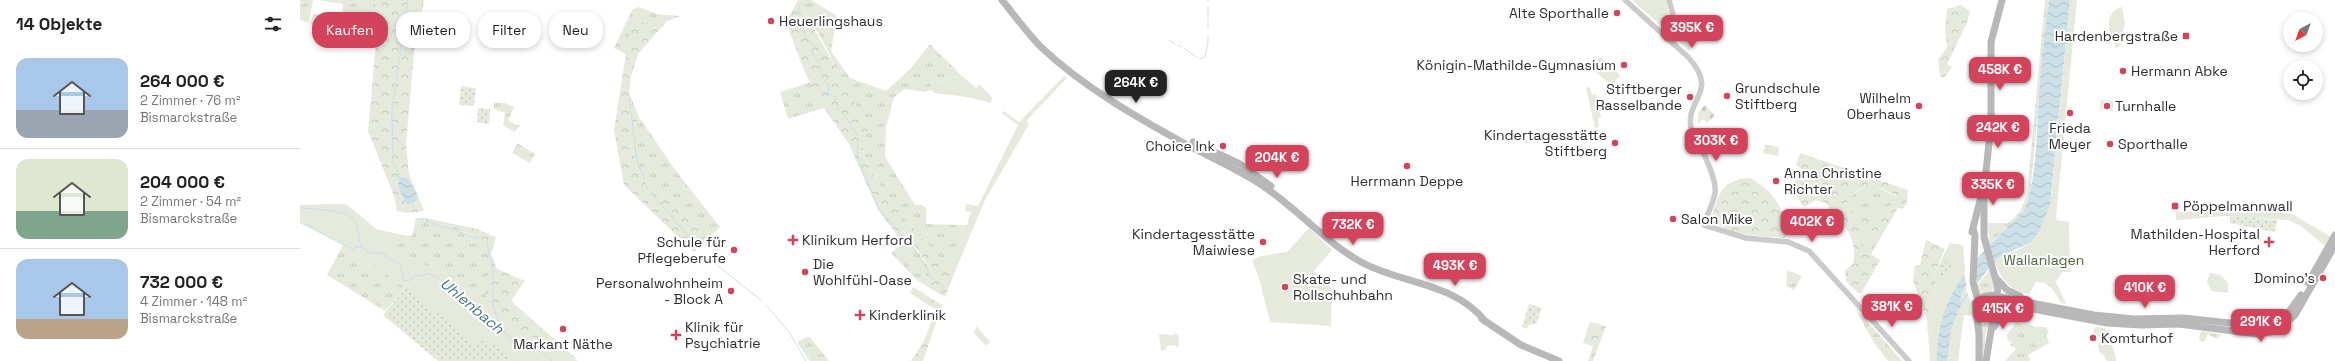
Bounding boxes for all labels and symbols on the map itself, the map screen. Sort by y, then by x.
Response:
place label: Alte Sporthalle [1509,4,1609,22]
marker: Alte Sporthalle [1612,8,1622,18]
place label: Heuerlingshaus [779,12,883,30]
north arrow [2283,12,2323,52]
pin: 395K € [1659,15,1725,49]
marker: Heuerlingshaus [766,16,776,26]
place label: Hardenbergstraße [2055,27,2178,45]
marker: Hardenbergstraße [2181,31,2191,41]
place label: Königin-Mathilde-Gymnasium [1417,56,1616,74]
pin: 458K € [1967,57,2033,91]
marker: Königin-Mathilde-Gymnasium [1619,60,1629,70]
place label: Hermann Abke [2131,62,2228,80]
marker: Hermann Abke [2118,66,2128,76]
pin: 264K € [1103,70,1169,104]
place label: Grundschule Stiftberg [1735,79,1820,113]
place label: Stiftberger Rasselbande [1596,80,1682,114]
place label: Wilhelm Oberhaus [1847,89,1911,123]
marker: Grundschule Stiftberg [1722,91,1732,101]
marker: Stiftberger Rasselbande [1685,92,1695,102]
place label: Turnhalle [2115,97,2176,115]
marker: Wilhelm Oberhaus [1914,101,1924,111]
marker: Turnhalle [2102,101,2112,111]
marker: Frieda Meyer [2065,108,2075,118]
pin: 242K € [1965,115,2031,149]
place label: Frieda Meyer [2049,119,2091,153]
place label: Kindertagesstätte Stiftberg [1484,126,1607,160]
pin: 303K € [1683,128,1749,162]
place label: Sporthalle [2118,135,2188,153]
place label: Choice Ink [1146,137,1215,155]
marker: Kindertagesstätte Stiftberg [1610,138,1620,148]
marker: Sporthalle [2105,139,2115,149]
marker: Choice Ink [1218,141,1228,151]
pin: 204K € [1244,145,1310,179]
marker: Herrmann Deppe [1402,161,1412,171]
place label: Anna Christine Richter [1784,164,1882,198]
place label: Herrmann Deppe [1351,172,1463,190]
pin: 335K € [1960,172,2026,206]
marker: Anna Christine Richter [1771,176,1781,186]
place label: Pöppelmannwall [2183,197,2293,215]
marker: Pöppelmannwall [2170,201,2180,211]
pin: 402K € [1779,209,1845,243]
place label: Salon Mike [1681,210,1753,228]
pin: 732K € [1320,212,1386,246]
marker: Salon Mike [1668,214,1678,224]
place label: Kindertagesstätte Maiwiese [1132,225,1255,259]
place label: Mathilden-Hospital Herford [2131,225,2260,259]
place label: Klinikum Herford [802,231,912,249]
place label: Schule für Pflegeberufe [637,233,726,267]
marker: Klinikum Herford [787,234,799,246]
marker: Mathilden-Hospital Herford [2263,236,2275,248]
marker: Kindertagesstätte Maiwiese [1258,237,1268,247]
marker: Schule für Pflegeberufe [729,245,739,255]
park label: Wallanlagen [2004,251,2084,269]
pin: 493K € [1422,253,1488,287]
place label: Die Wohlfühl-Oase [813,255,912,289]
marker: Die Wohlfühl-Oase [800,267,810,277]
place label: Domino's [2254,269,2315,287]
place label: Skate- und Rollschuhbahn [1293,270,1393,304]
marker: Domino's [2318,273,2328,283]
water label: Uhlenbach [437,274,509,338]
place label: Personalwohnheim - Block A [596,274,723,308]
pin: 410K € [2112,275,2178,309]
marker: Skate- und Rollschuhbahn [1280,282,1290,292]
marker: Personalwohnheim - Block A [726,286,736,296]
pin: 381K € [1859,294,1925,328]
pin: 415K € [1970,296,2036,330]
place label: Kinderklinik [869,306,947,324]
marker: Kinderklinik [854,309,866,321]
pin: 291K € [2228,309,2294,343]
place label: Klinik für Psychiatrie [685,318,761,352]
marker: Markant Näthe [558,324,568,334]
marker: Klinik für Psychiatrie [670,329,682,341]
place label: Komturhof [2101,329,2173,347]
marker: Komturhof [2088,333,2098,343]
place label: Markant Näthe [513,335,613,353]

